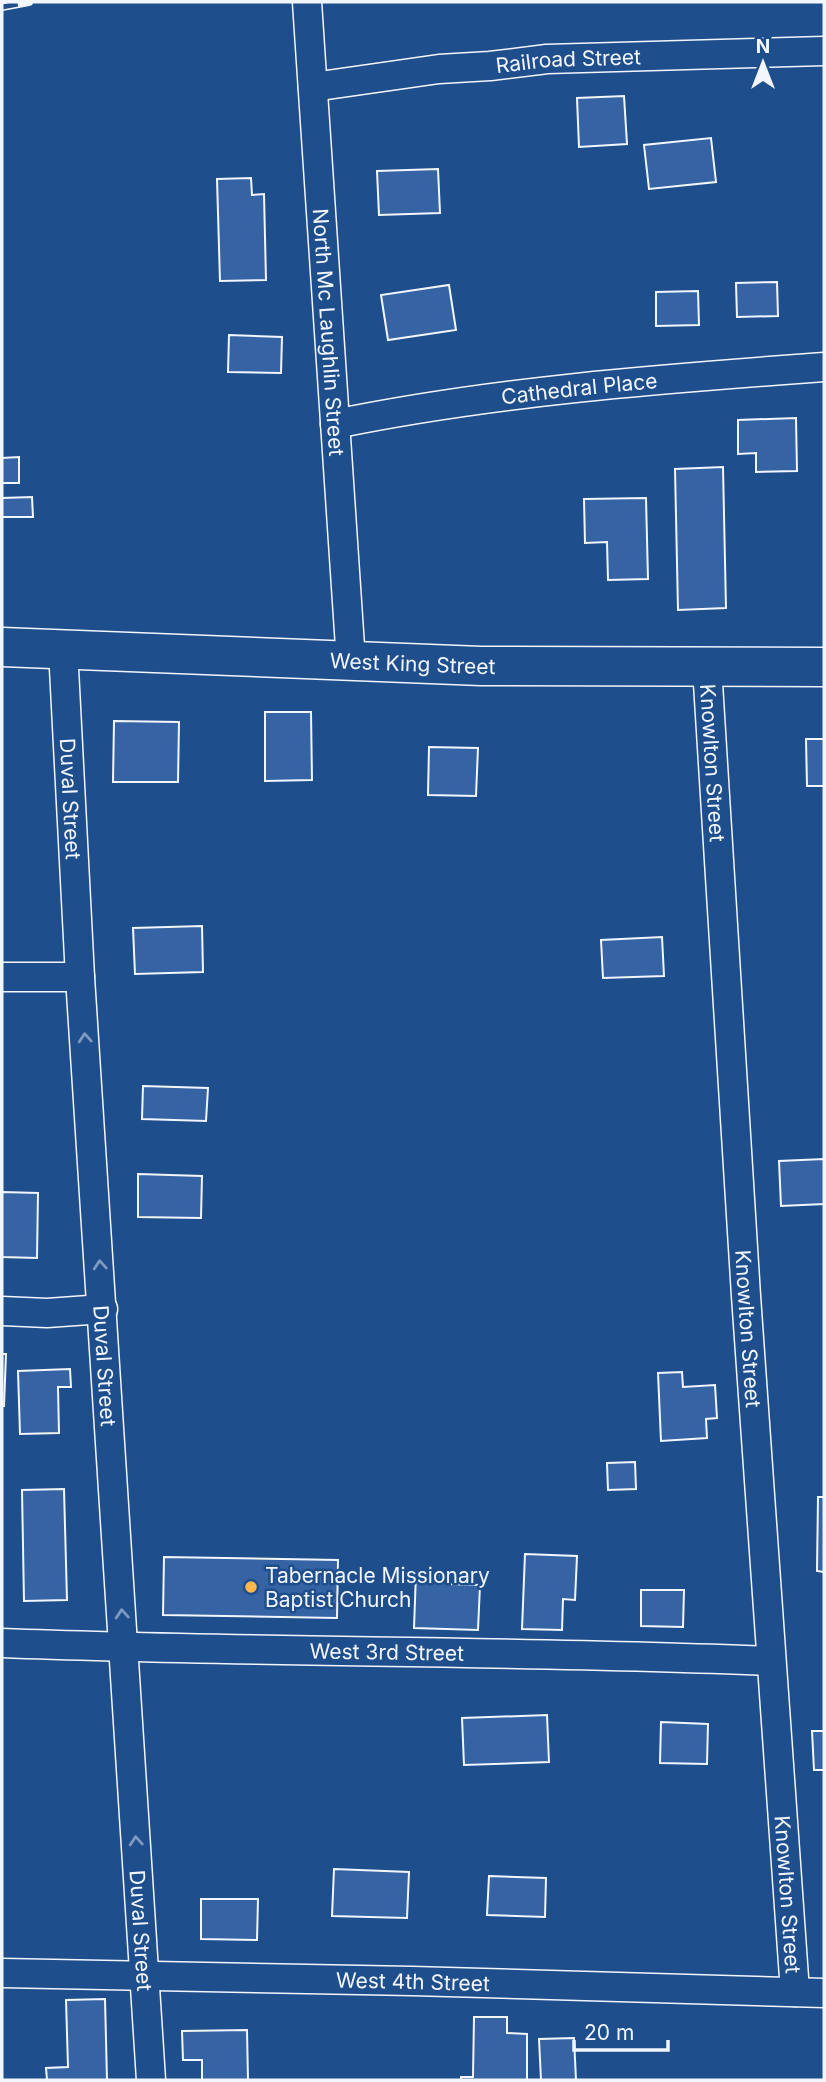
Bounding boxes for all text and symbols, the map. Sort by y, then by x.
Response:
north arrow [728,28,798,98]
text: N [756,35,770,58]
street label: Railroad Street [494,44,641,78]
street label: North Mc Laughlin Street [308,208,350,457]
street label: Cathedral Place [500,368,658,409]
street label: West King Street [329,648,496,679]
street label: Knowlton Street [696,683,730,843]
street label: Duval Street [55,738,86,860]
one-way arrow [77,1032,92,1043]
street label: Knowlton Street [731,1249,766,1409]
one-way arrow [93,1259,108,1270]
street label: Duval Street [89,1304,121,1427]
place label: Tabernacle Missionary Baptist Church [265,1563,490,1612]
marker: Tabernacle Missionary Baptist Church [243,1579,259,1595]
one-way arrow [114,1608,129,1619]
street label: West 3rd Street [310,1638,464,1665]
street label: Knowlton Street [770,1815,806,1974]
one-way arrow [129,1835,144,1846]
street label: Duval Street [125,1869,158,1992]
street label: West 4th Street [336,1967,490,1996]
scale bar [574,2008,668,2052]
text: 20 m [584,2020,634,2045]

